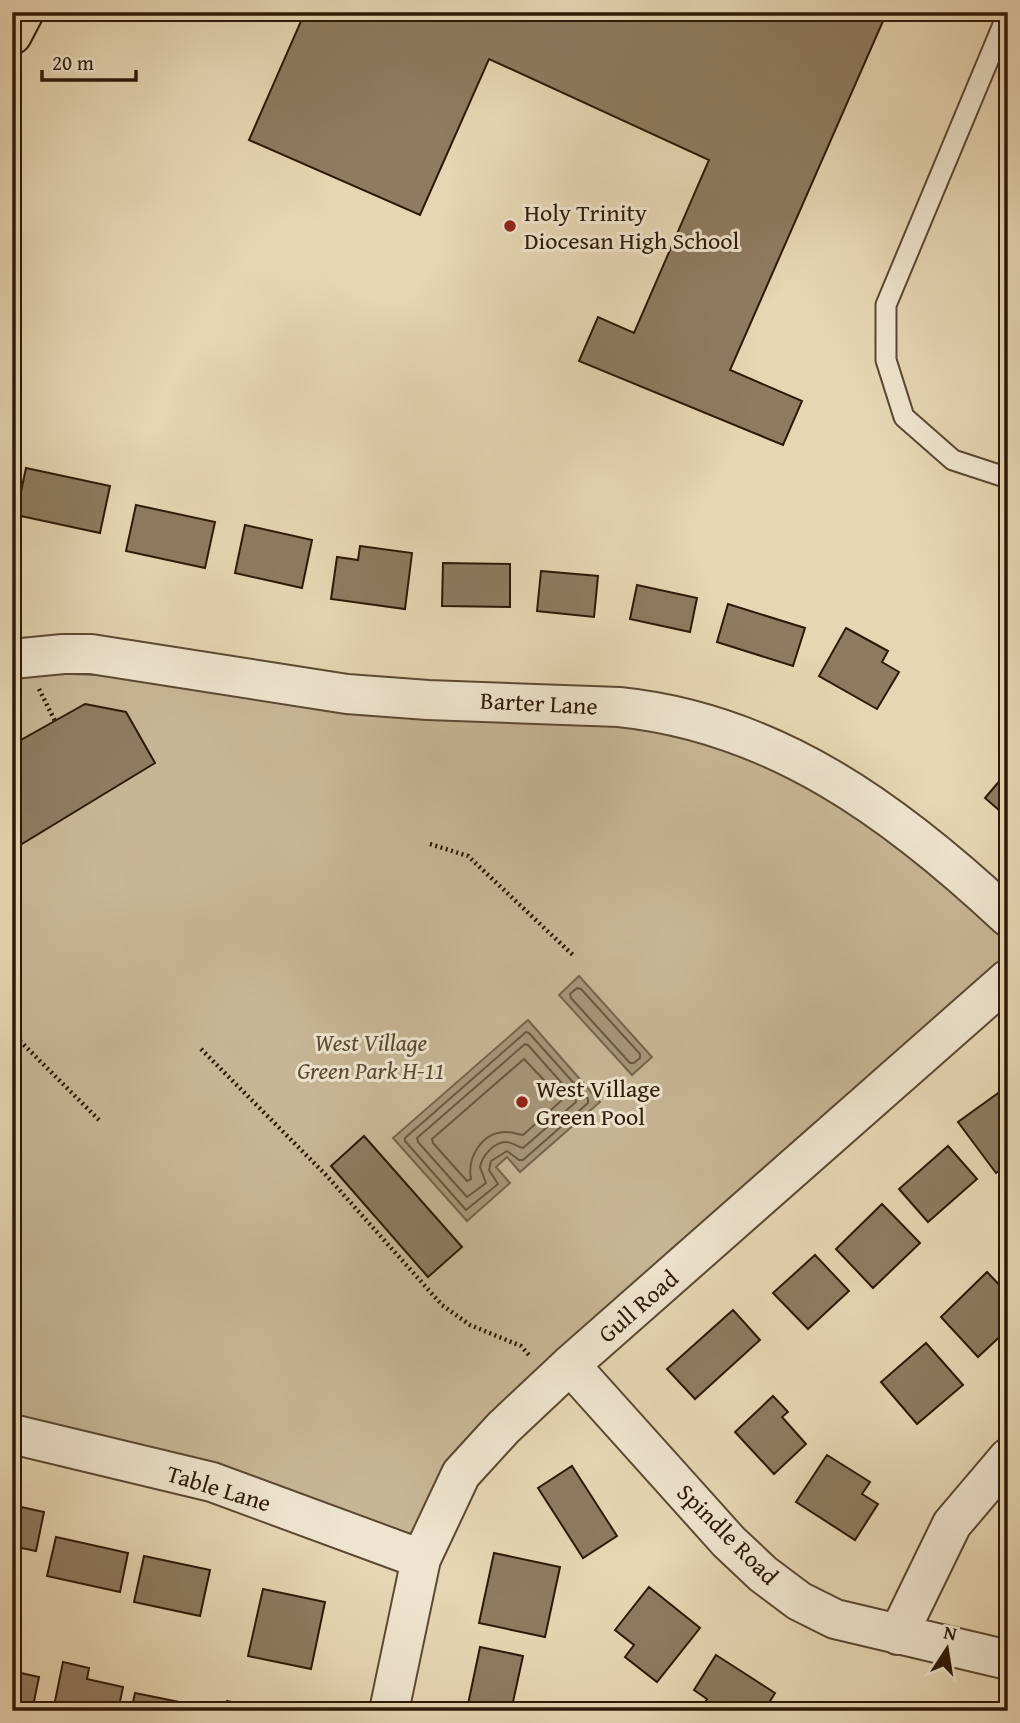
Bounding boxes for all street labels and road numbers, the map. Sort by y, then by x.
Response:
street label: Barter Lane [479,682,599,724]
street label: Gull Road [590,1261,686,1351]
street label: Table Lane [163,1456,275,1520]
street label: Spindle Road [669,1475,787,1593]

